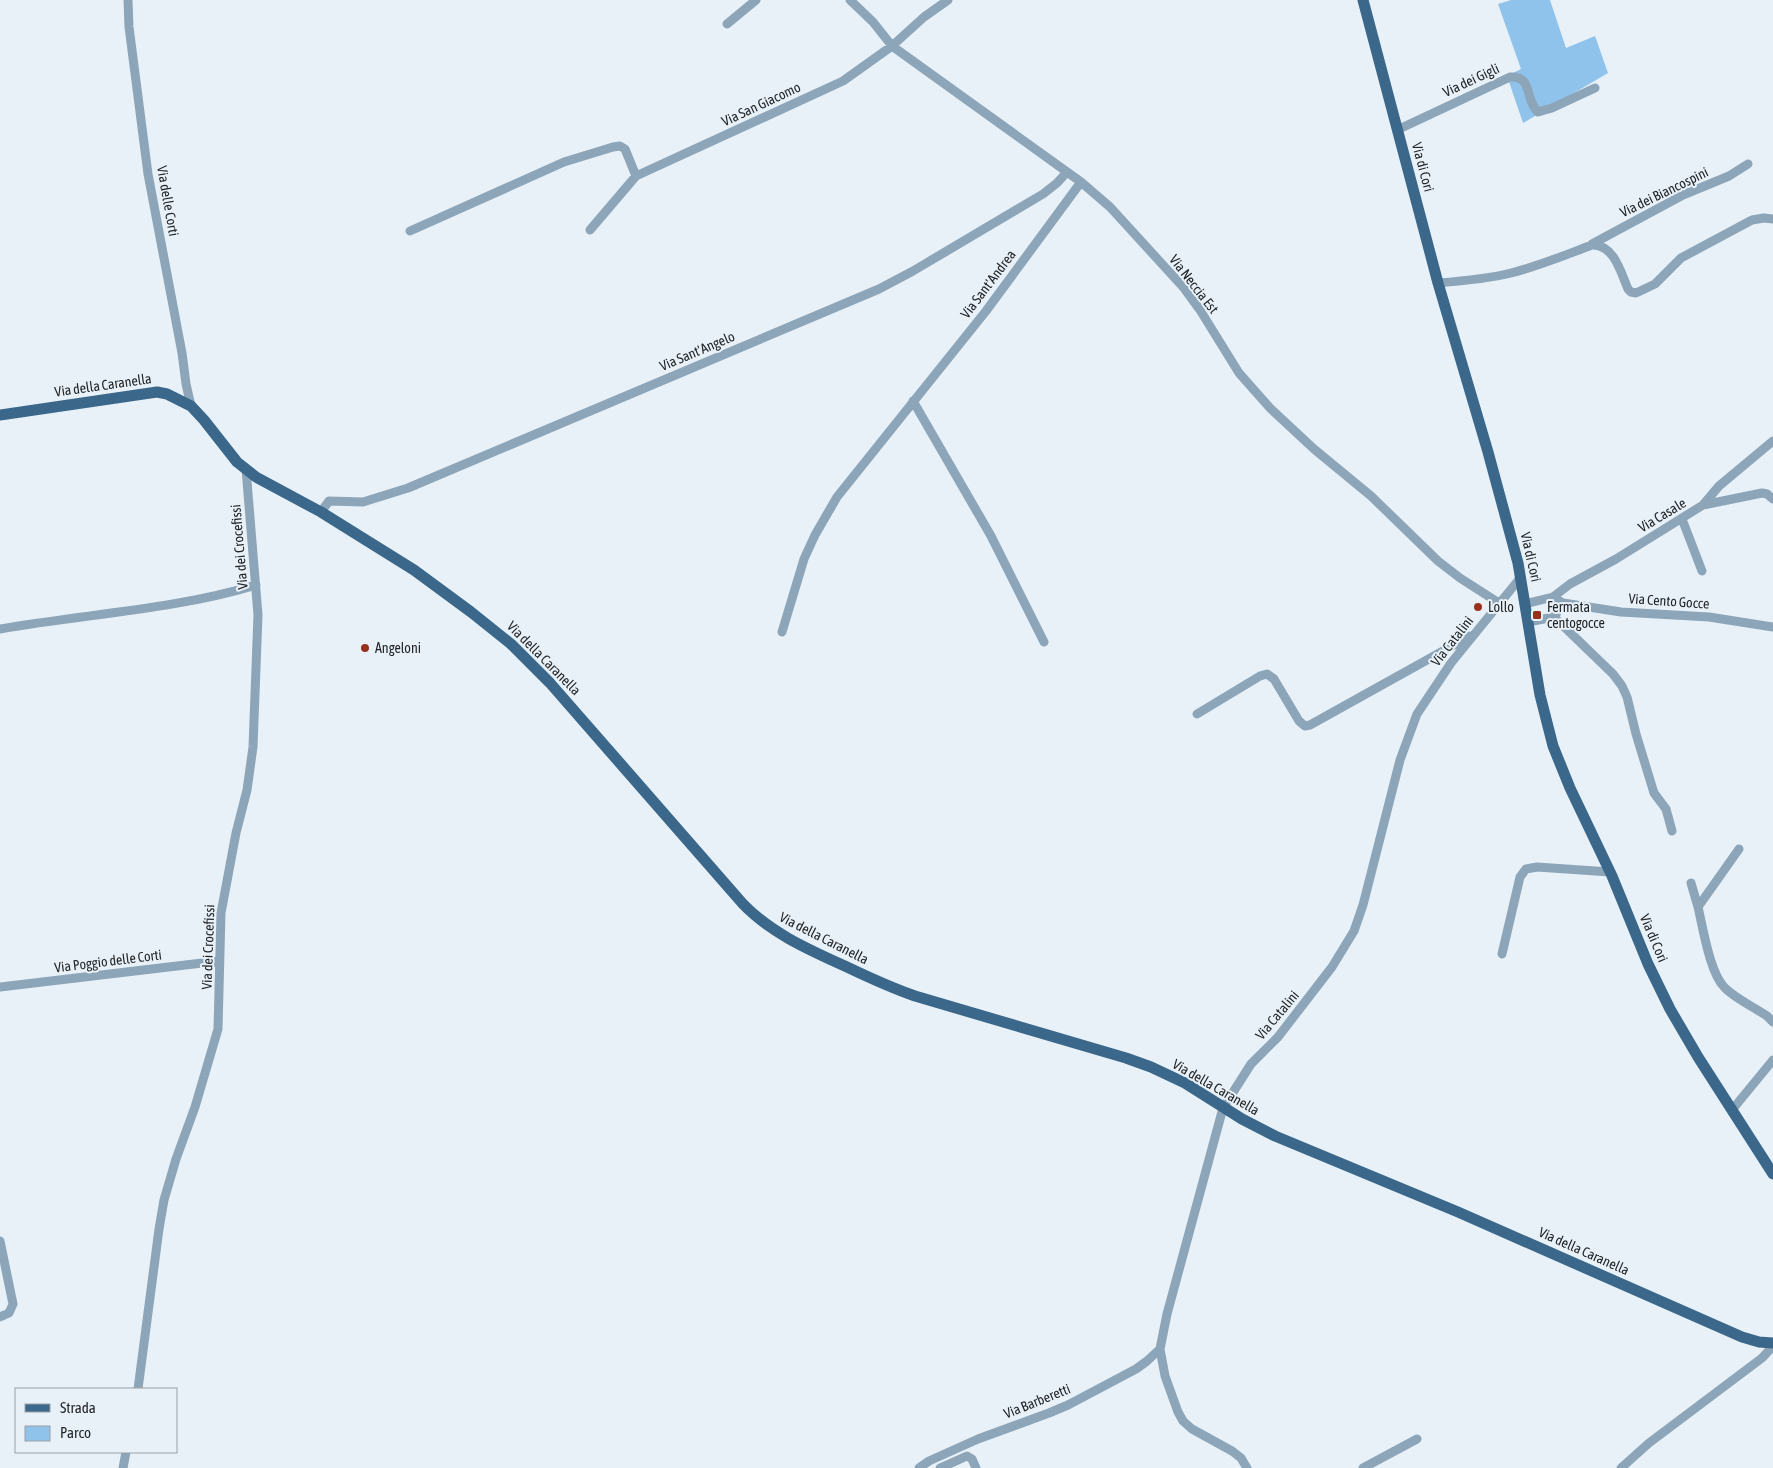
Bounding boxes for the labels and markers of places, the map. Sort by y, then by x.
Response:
place label: Lollo [1488,599,1514,615]
place label: Fermata centogocce [1547,599,1605,631]
marker: Lollo [1472,601,1484,613]
marker: Fermata centogocce [1531,609,1543,621]
place label: Angeloni [375,640,421,656]
marker: Angeloni [359,642,371,654]

